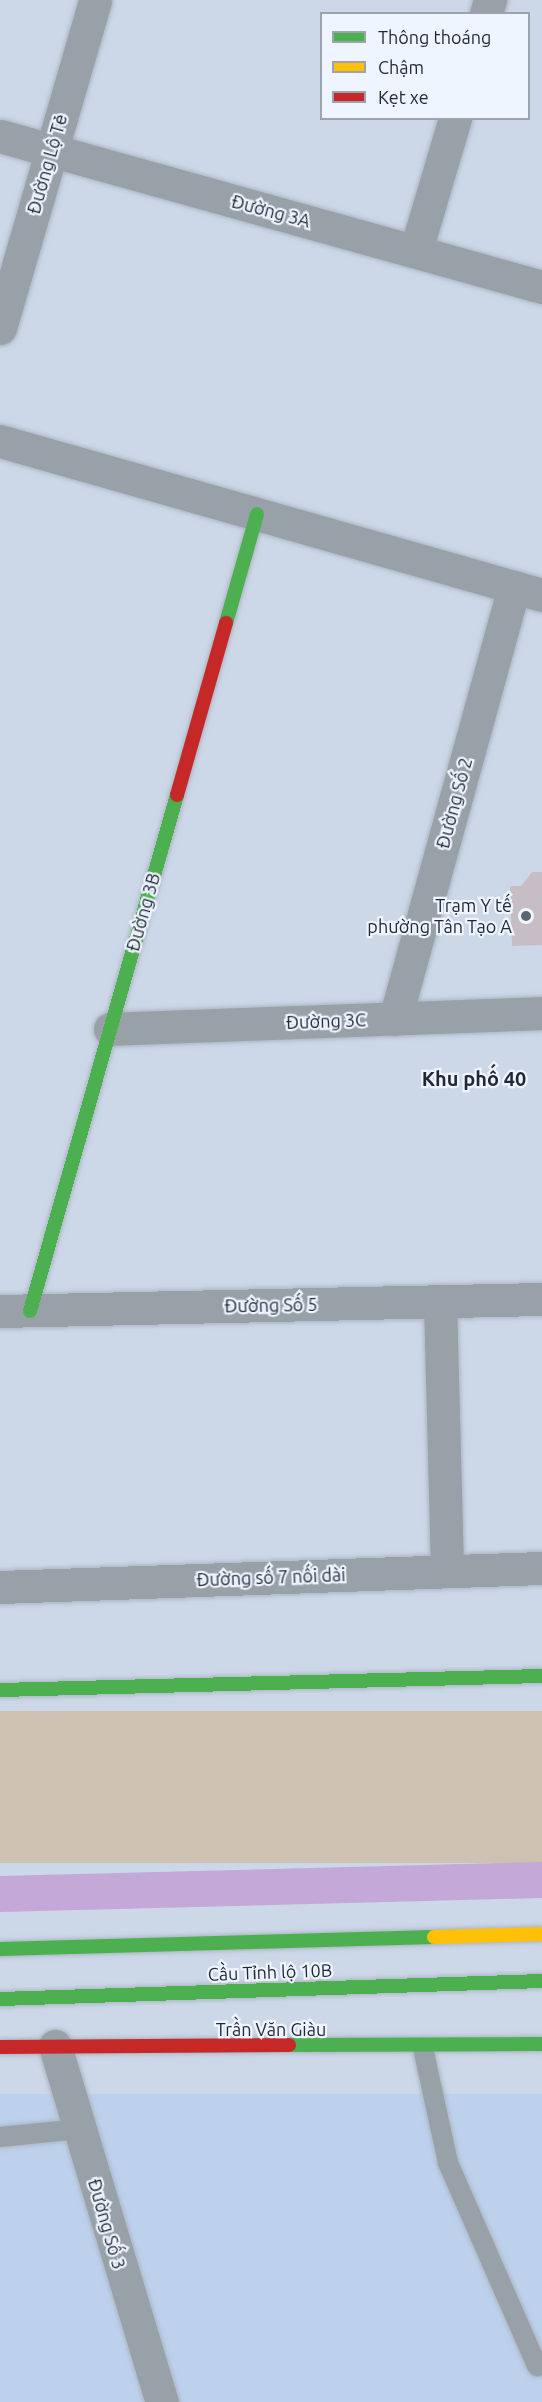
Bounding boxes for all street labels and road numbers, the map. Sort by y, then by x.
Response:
street label: Đường Lộ Tẻ [22,112,72,216]
street label: Đường 3A [229,190,313,232]
street label: Đường Số 2 [432,755,476,851]
street label: Đường 3B [122,870,164,954]
street label: Đường 3C [286,1009,366,1033]
street label: Đường Số 5 [224,1293,318,1317]
street label: Đường số 7 nối dài [196,1564,346,1590]
street label: Cầu Tỉnh lộ 10B [207,1959,333,1985]
street label: Trần Văn Giàu [216,2018,326,2040]
street label: Đường Số 3 [84,2176,130,2272]

